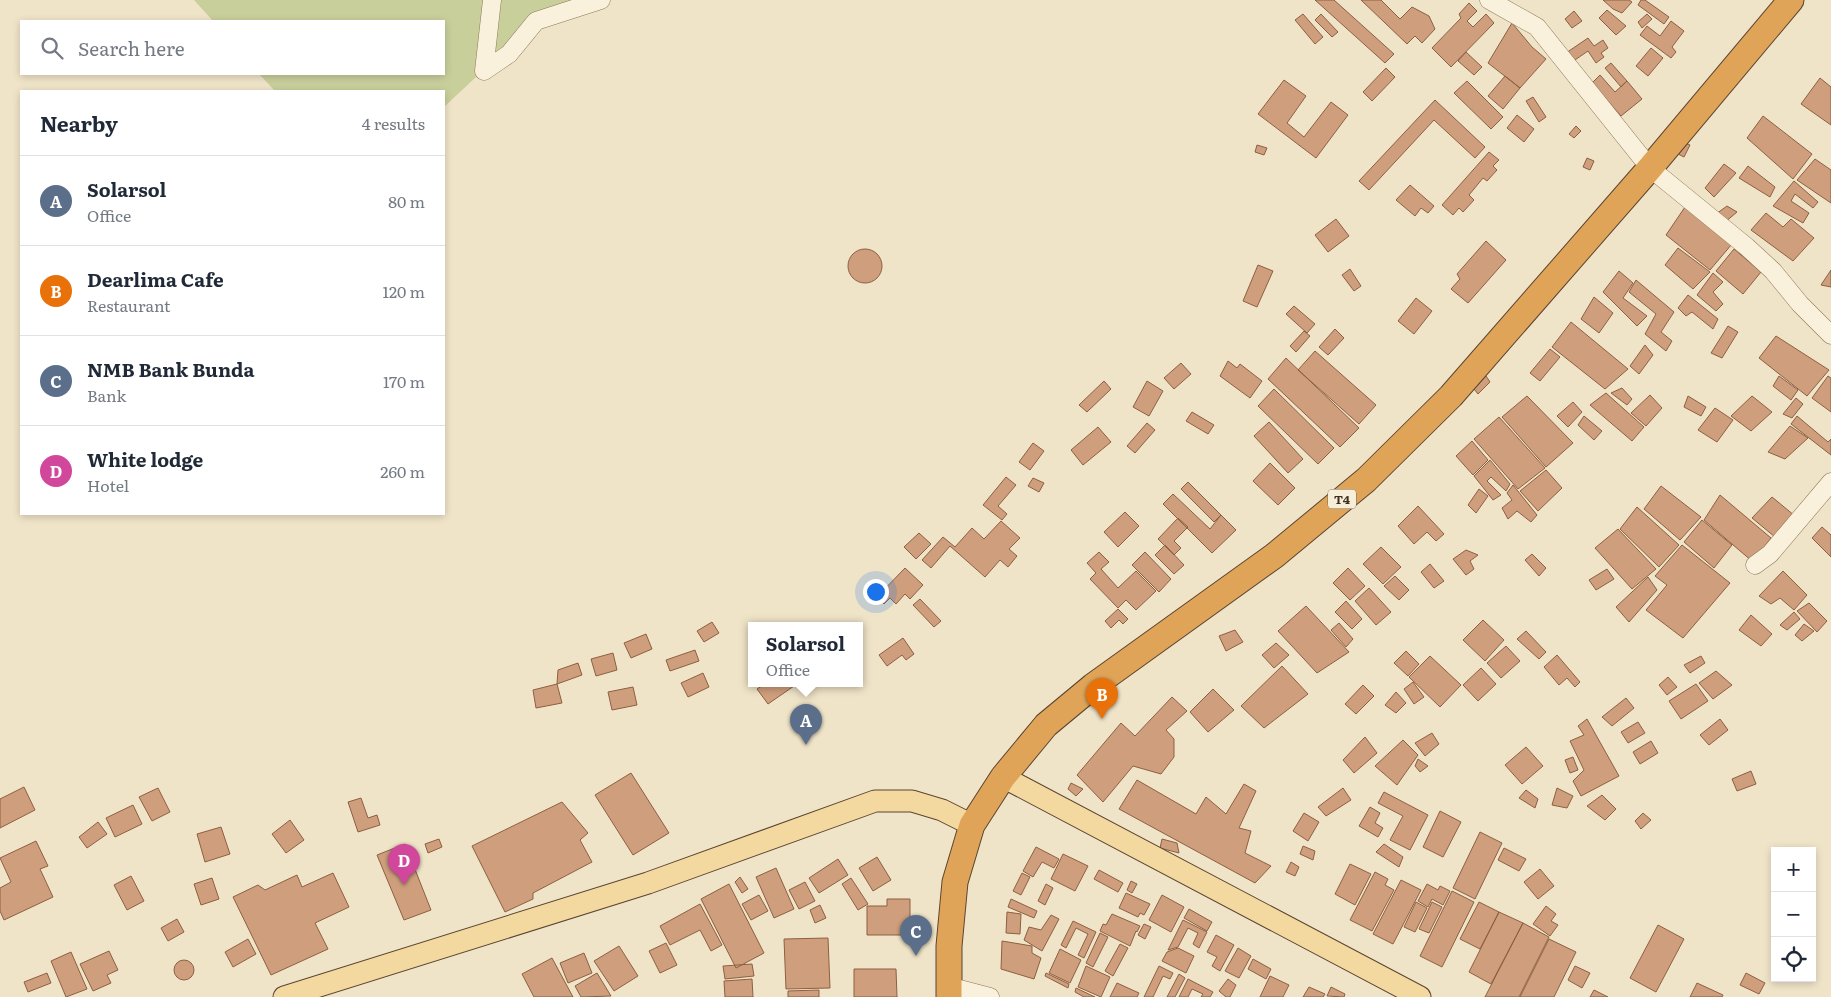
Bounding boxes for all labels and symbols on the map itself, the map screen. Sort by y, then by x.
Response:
road number: T4 [1328,489,1356,508]
your location [863,579,889,605]
pin: B [1086,678,1118,719]
pin: A [790,704,822,745]
pin: D [388,844,420,885]
pin: C [900,915,932,956]

